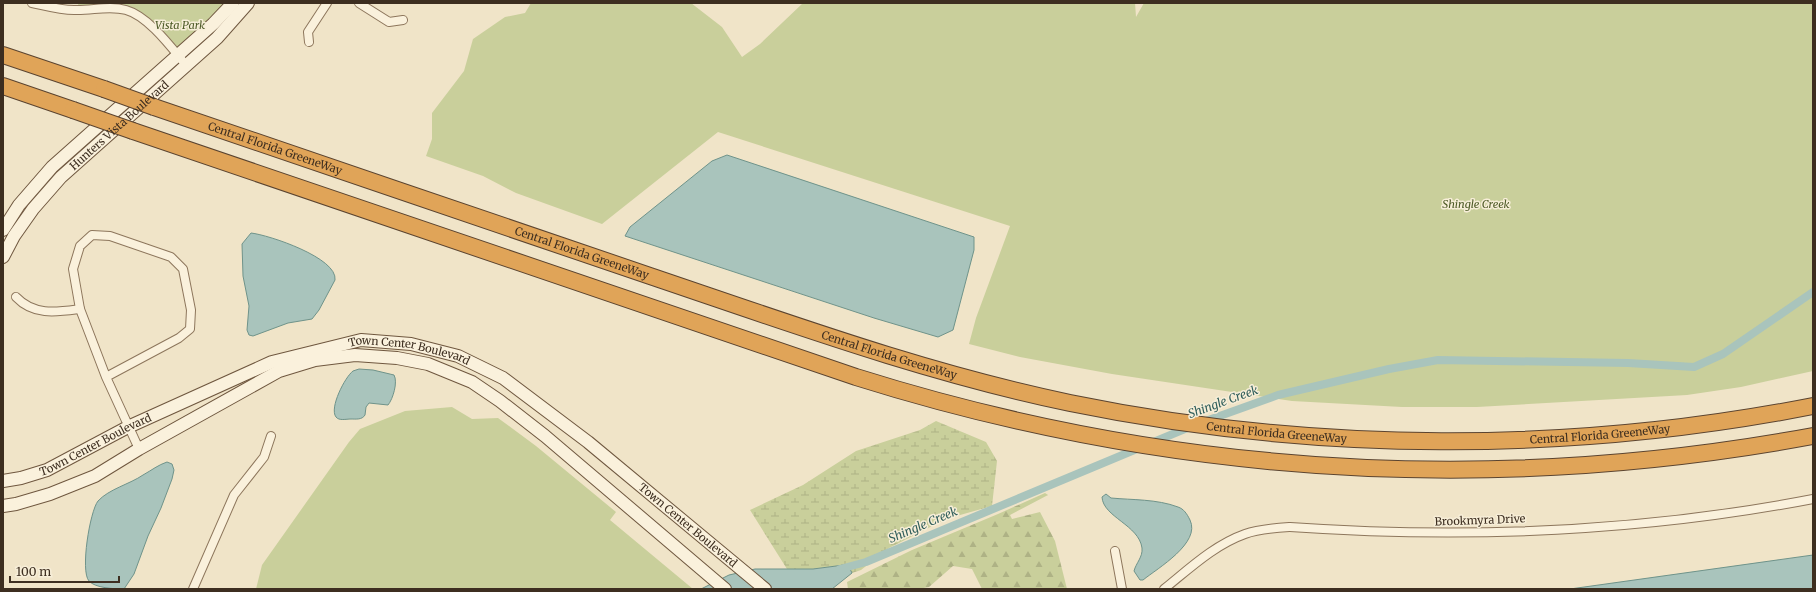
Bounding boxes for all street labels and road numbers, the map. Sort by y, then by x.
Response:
street label: Hunters Vista Boulevard [67,77,172,173]
street label: Central Florida GreeneWay [206,119,345,178]
street label: Central Florida GreeneWay [513,224,651,282]
street label: Central Florida GreeneWay [820,328,959,382]
street label: Town Center Boulevard [347,333,473,368]
street label: Town Center Boulevard [38,410,154,479]
street label: Central Florida GreeneWay [1206,419,1348,446]
street label: Central Florida GreeneWay [1530,421,1672,447]
street label: Town Center Boulevard [636,480,740,570]
street label: Brookmyra Drive [1434,511,1526,529]

